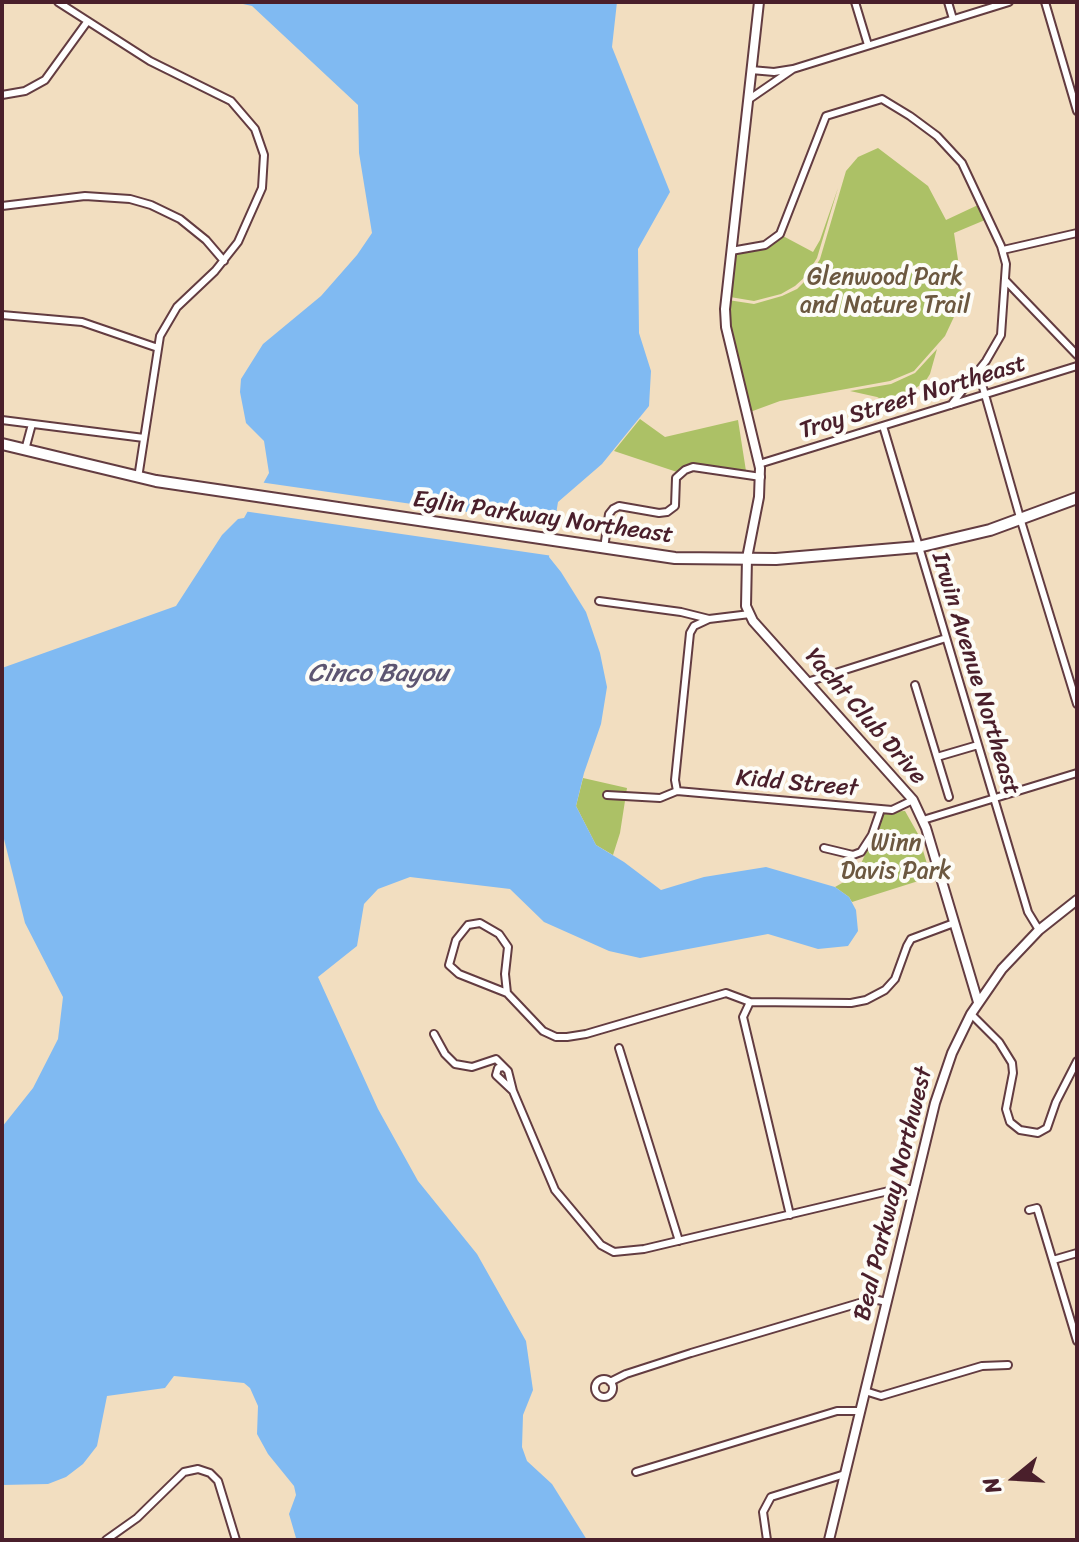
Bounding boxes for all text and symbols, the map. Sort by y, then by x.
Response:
park label: Glenwood Park and Nature Trail [800,264,970,320]
street label: Troy Street Northeast [796,350,1030,446]
street label: Eglin Parkway Northeast [411,485,675,551]
street label: Irwin Avenue Northeast [924,549,1026,799]
street label: Yacht Club Drive [798,643,932,791]
water label: Cinco Bayou [308,658,448,690]
street label: Kidd Street [735,764,859,804]
park label: Winn Davis Park [841,830,951,886]
street label: Beal Parkway Northwest [849,1064,939,1324]
north arrow [975,1438,1055,1518]
text: N [971,1472,1013,1499]

